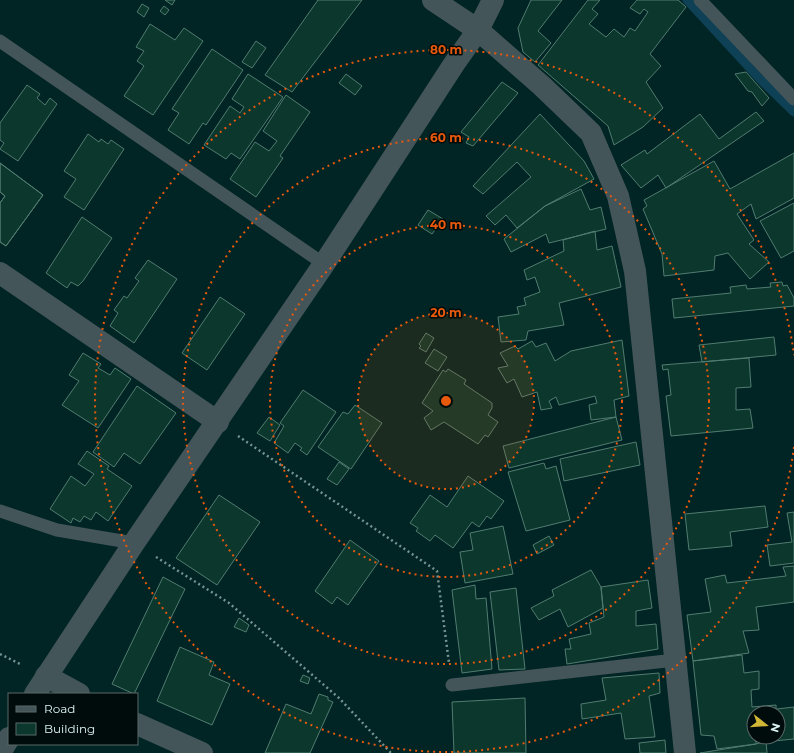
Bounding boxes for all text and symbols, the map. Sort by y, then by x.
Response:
text: 80 m [430,42,462,57]
text: 60 m [430,130,462,145]
text: 40 m [430,217,462,232]
text: 20 m [430,305,462,320]
centre of rings [439,394,453,408]
legend [8,693,138,745]
text: Road [44,701,75,716]
north arrow [746,705,786,745]
text: Building [44,721,95,736]
text: N [768,722,784,734]

